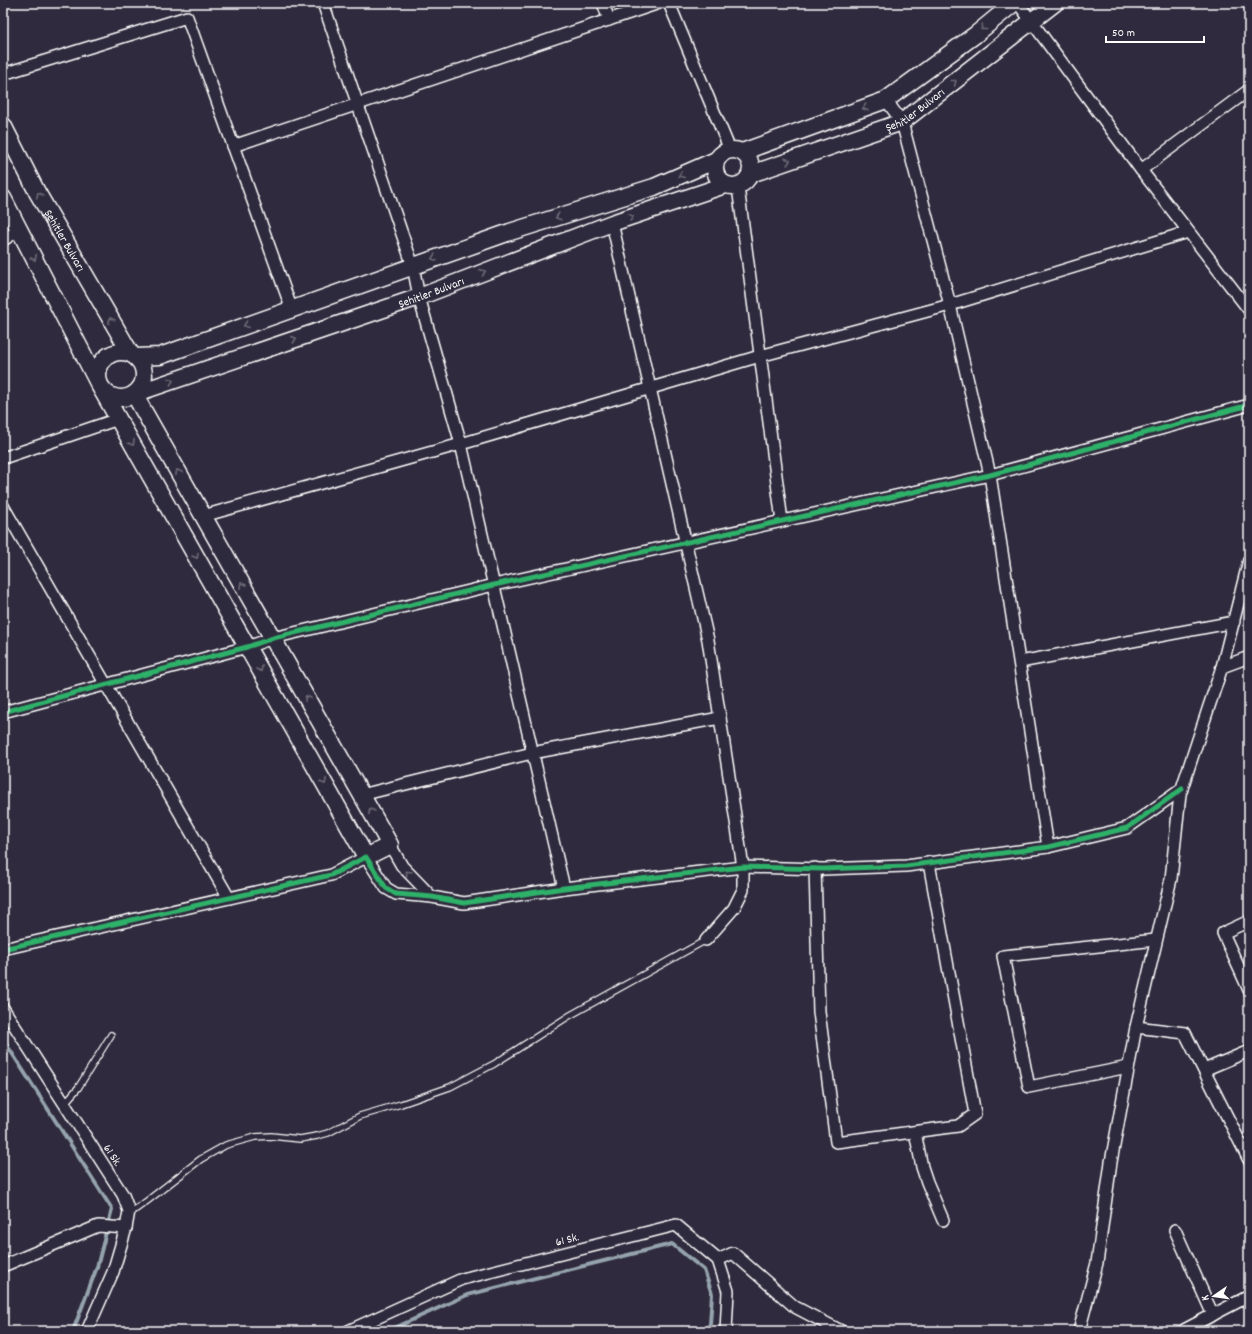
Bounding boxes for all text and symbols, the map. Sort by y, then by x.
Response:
scale bar [1106,18,1204,44]
one-way arrow [981,23,988,30]
text: 50 m [1112,25,1135,42]
one-way arrow [949,80,956,87]
street label: Şehitler Bulvarı [884,85,949,137]
one-way arrow [861,103,868,111]
one-way arrow [784,157,791,166]
one-way arrow [677,171,684,179]
one-way arrow [37,192,44,199]
street label: Şehitler Bulvarı [39,207,88,275]
one-way arrow [554,212,561,221]
one-way arrow [627,213,634,221]
one-way arrow [29,254,36,261]
one-way arrow [431,254,438,262]
one-way arrow [479,269,486,277]
street label: Şehitler Bulvarı [397,273,467,313]
one-way arrow [109,317,116,324]
one-way arrow [242,321,249,329]
one-way arrow [291,335,298,344]
one-way arrow [168,378,175,386]
one-way arrow [127,439,135,446]
one-way arrow [176,469,183,476]
one-way arrow [192,552,199,559]
one-way arrow [240,582,247,589]
one-way arrow [256,665,263,672]
one-way arrow [304,695,311,702]
one-way arrow [319,778,327,786]
one-way arrow [368,808,375,815]
one-way arrow [405,870,413,878]
street label: 61 Sk. [98,1141,125,1170]
street label: 61 Sk. [554,1229,581,1252]
north arrow [1194,1276,1234,1316]
text: K [1198,1294,1215,1302]

